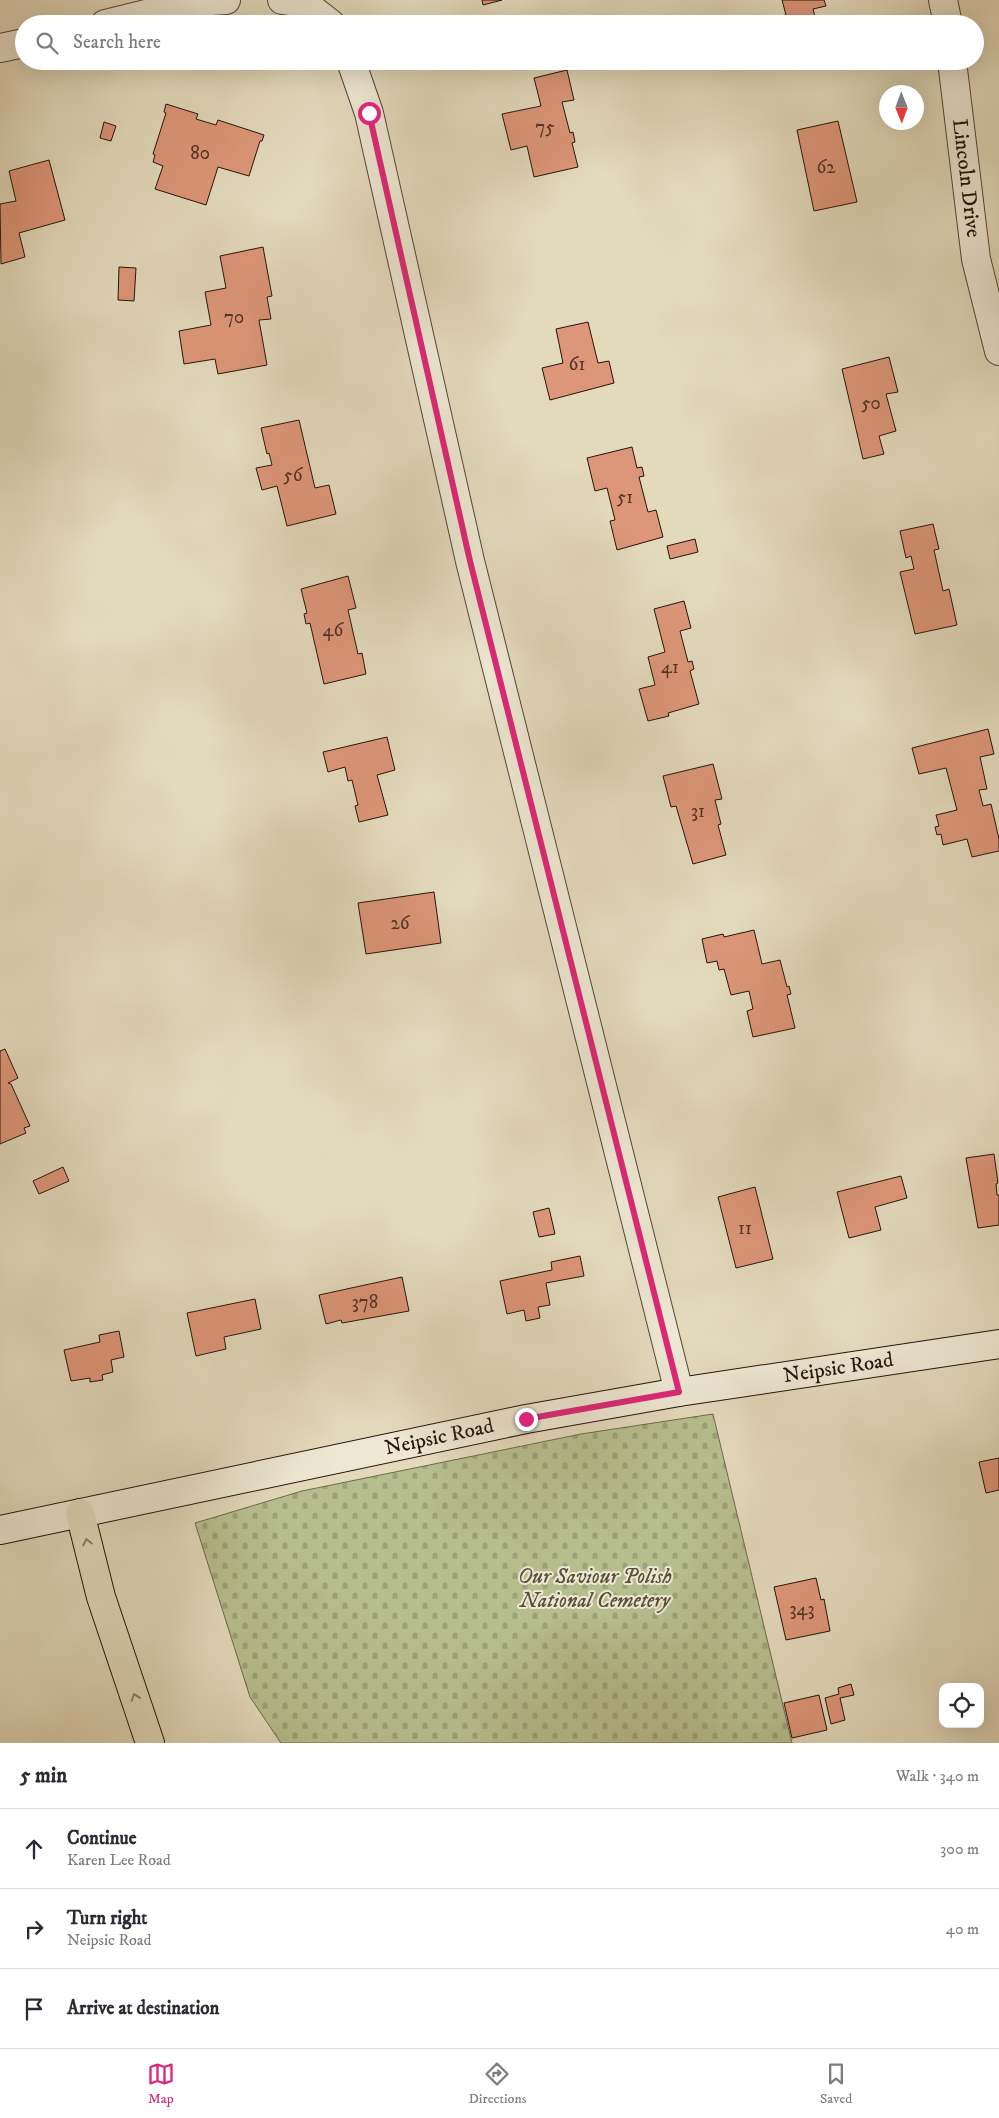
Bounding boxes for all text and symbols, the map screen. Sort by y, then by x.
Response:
search box [15,15,984,70]
icon: search [33,29,61,57]
text: Search here [73,31,161,54]
north arrow [879,85,924,130]
route start [358,102,381,125]
house number: 75 [535,116,555,139]
street label: Lincoln Drive [946,117,986,239]
house number: 80 [190,142,210,165]
house number: 62 [816,156,836,179]
house number: 70 [224,306,244,329]
house number: 61 [569,353,585,376]
house number: 50 [861,392,881,415]
house number: 56 [283,464,304,487]
house number: 51 [617,486,633,509]
house number: 46 [323,619,345,642]
house number: 41 [661,656,679,679]
house number: 31 [691,800,705,823]
house number: 26 [390,912,411,935]
house number: 11 [738,1217,752,1240]
house number: 378 [352,1291,378,1314]
street label: Neipsic Road [781,1347,896,1389]
route end [515,1408,538,1431]
street label: Neipsic Road [382,1413,497,1461]
one-way arrow [82,1537,93,1546]
park label: Our Saviour Polish National Cemetery [518,1564,672,1614]
house number: 343 [789,1598,815,1621]
map controls [939,1683,984,1728]
button: locate [939,1683,984,1728]
one-way arrow [130,1693,140,1702]
text: 5 min [20,1763,67,1789]
text: Walk · 340 m [896,1766,979,1786]
text: Continue [67,1827,137,1850]
icon: ahead [20,1835,48,1863]
text: 300 m [940,1839,979,1859]
text: Karen Lee Road [67,1850,171,1870]
text: Turn right [67,1907,147,1930]
icon: right [20,1915,48,1943]
text: 40 m [946,1919,979,1939]
text: Neipsic Road [67,1930,152,1950]
icon: arrive [20,1995,48,2023]
text: Arrive at destination [67,1997,219,2020]
tab: Map [147,2060,175,2108]
tab: Directions [468,2060,526,2108]
tab: Saved [820,2060,852,2108]

